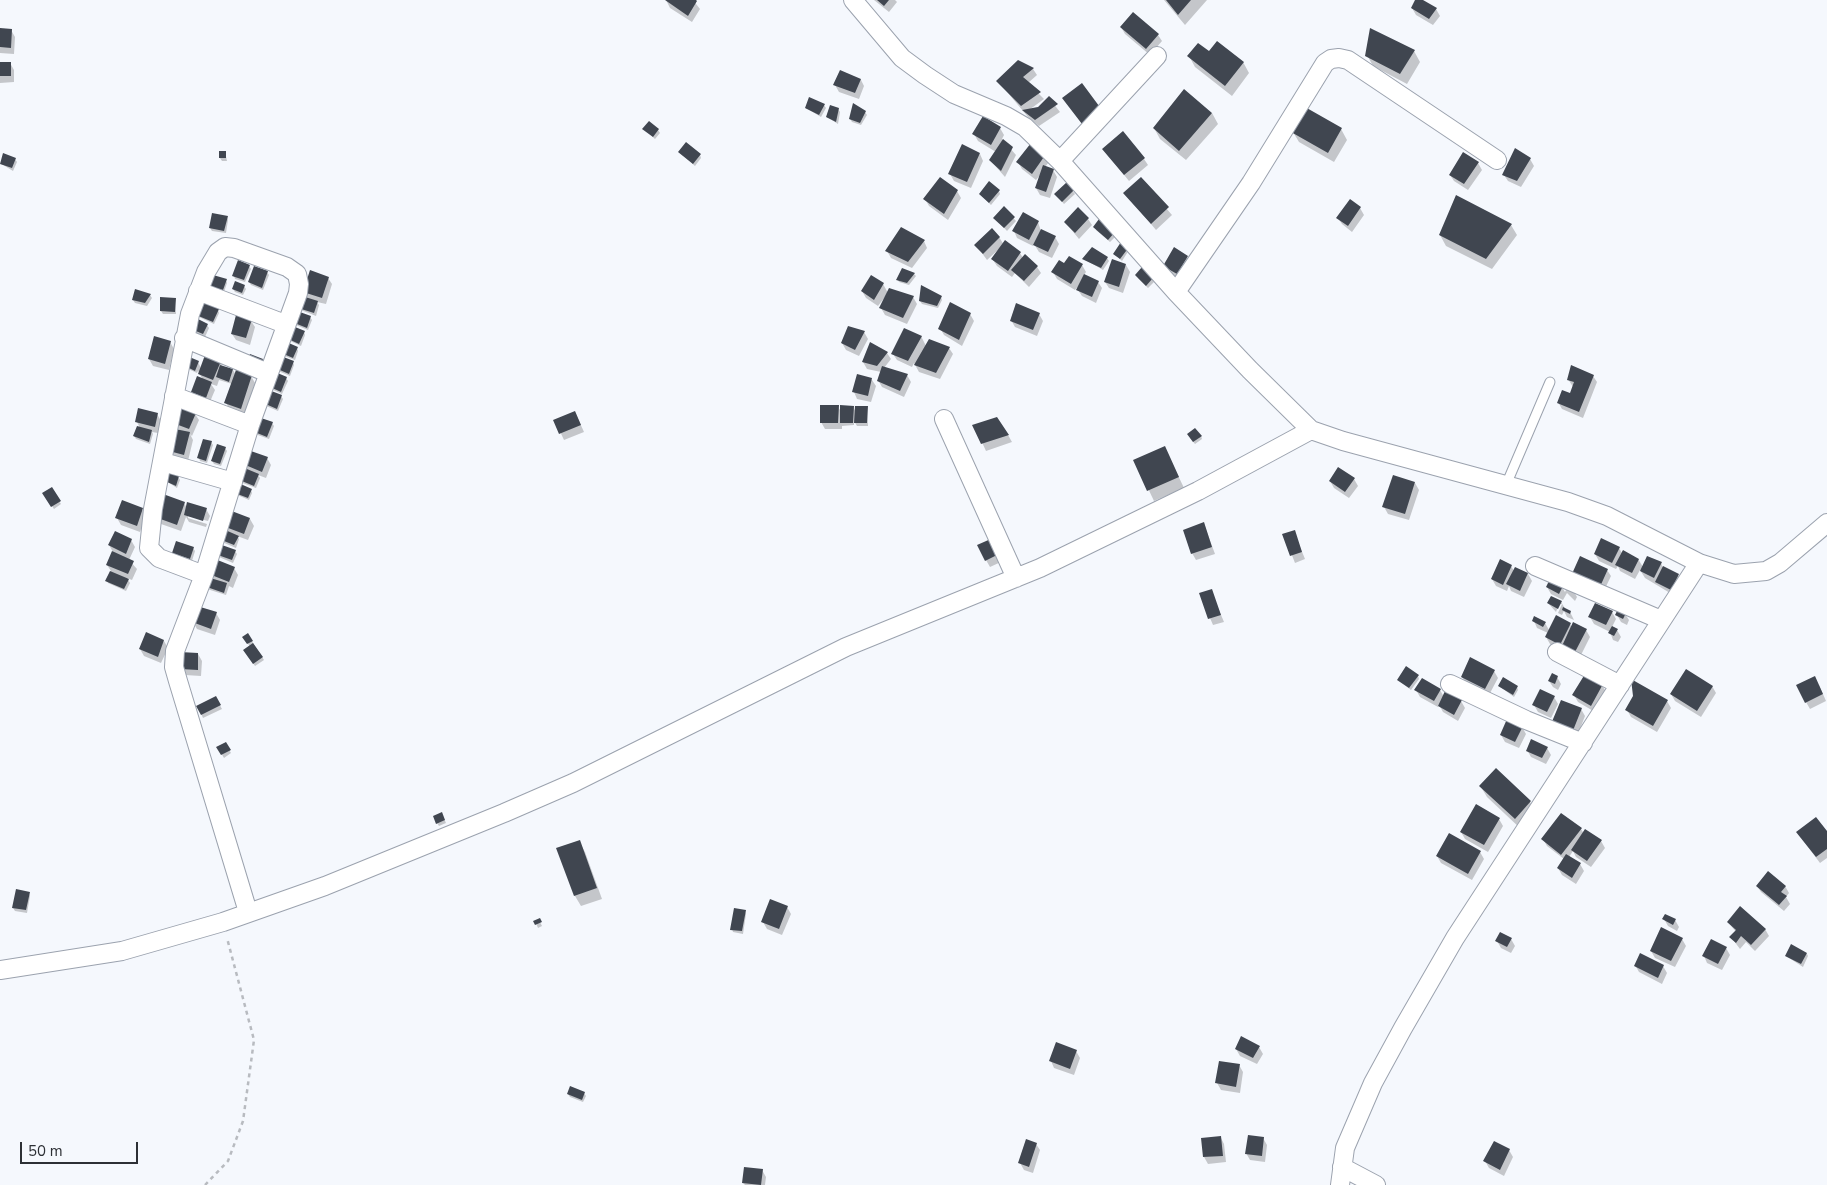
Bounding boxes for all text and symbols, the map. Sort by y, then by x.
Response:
scale bar [22,1132,140,1164]
text: 50 m [28,1141,63,1161]

